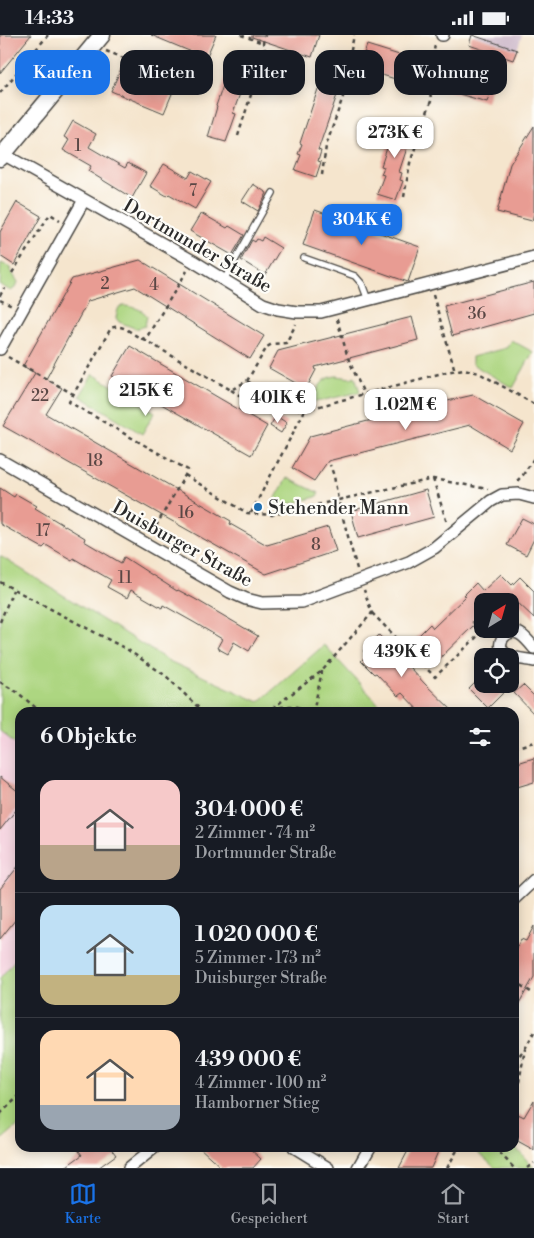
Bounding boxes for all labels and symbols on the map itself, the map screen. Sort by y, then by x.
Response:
pin: 273K € [354,117,436,159]
house number: 1 [75,136,82,156]
house number: 7 [189,181,197,201]
street label: Dortmunder Straße [119,194,276,298]
pin: 304K € [321,203,403,246]
house number: 2 [100,274,110,294]
house number: 4 [149,275,159,295]
house number: 36 [468,304,487,324]
pin: 215K € [105,375,187,417]
pin: 401K € [237,381,319,424]
house number: 22 [31,386,49,406]
pin: 1.02M € [360,389,452,431]
house number: 18 [87,451,103,471]
street label: Duisburger Straße [108,495,257,592]
place label: Stehender Mann [268,496,409,520]
marker: Stehender Mann [252,501,264,513]
house number: 16 [178,503,194,523]
house number: 17 [36,521,50,541]
house number: 8 [311,535,321,555]
house number: 11 [118,568,132,588]
north arrow [474,593,519,637]
pin: 439K € [361,635,443,678]

